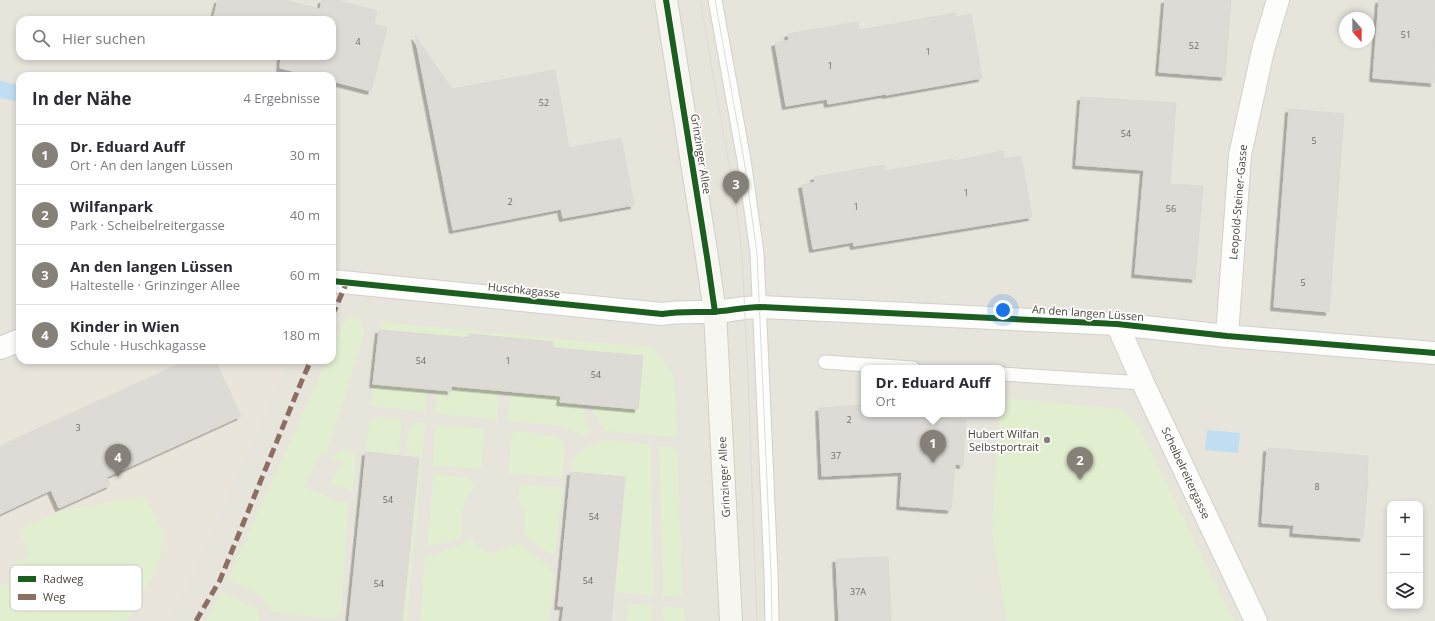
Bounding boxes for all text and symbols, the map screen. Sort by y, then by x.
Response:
north arrow [1339,12,1375,48]
search box [16,16,336,60]
icon: search [30,27,52,49]
text: Hier suchen [62,28,146,48]
house number: 51 [1401,28,1411,41]
house number: 4 [355,35,361,48]
house number: 52 [1189,39,1199,52]
house number: 1 [925,45,931,58]
house number: 1 [827,59,833,72]
text: In der Nähe [32,87,131,110]
text: 4 Ergebnisse [243,89,320,107]
house number: 52 [539,96,549,109]
street label: Grinzinger Allee [688,113,715,195]
house number: 54 [1121,127,1131,140]
house number: 5 [1311,134,1317,147]
text: Dr. Eduard Auff [70,136,185,156]
street label: Leopold-Steiner-Gasse [1225,144,1250,260]
text: 1 [41,146,49,164]
text: 30 m [290,146,320,164]
text: Ort · An den langen Lüssen [70,156,233,174]
pin: 3 [723,171,749,204]
house number: 1 [963,186,969,199]
house number: 2 [507,195,513,208]
text: Wilfanpark [70,196,153,216]
house number: 1 [853,200,859,213]
house number: 56 [1166,202,1176,215]
text: 2 [41,206,49,224]
text: 40 m [290,206,320,224]
text: Park · Scheibelreitergasse [70,216,225,234]
text: An den langen Lüssen [70,256,233,276]
text: 3 [41,266,49,284]
text: 60 m [290,266,320,284]
text: Haltestelle · Grinzinger Allee [70,276,240,294]
house number: 5 [1300,276,1306,289]
street label: Huschkagasse [487,278,561,301]
your location [993,300,1013,320]
street label: An den langen Lüssen [1031,301,1145,324]
text: Kinder in Wien [70,316,180,336]
text: 4 [41,326,49,344]
text: 180 m [282,326,320,344]
text: Schule · Huschkagasse [70,336,206,354]
house number: 54 [416,354,426,367]
house number: 1 [505,354,511,367]
popup [861,365,1005,417]
house number: 54 [591,368,601,381]
text: Dr. Eduard Auff [876,372,990,392]
text: Ort [876,392,896,410]
house number: 2 [846,413,852,426]
house number: 3 [75,421,81,434]
street label: Scheibelreitergasse [1159,425,1214,521]
place label: Hubert Wilfan Selbstportrait [968,426,1039,454]
pin: 1 [920,430,946,463]
marker: Hubert Wilfan Selbstportrait [1042,435,1052,445]
street label: Grinzinger Allee [714,436,733,518]
pin: 4 [105,444,131,477]
pin: 2 [1067,447,1093,480]
house number: 37 [831,449,841,462]
house number: 8 [1314,480,1320,493]
house number: 54 [383,493,393,506]
map controls [1387,501,1423,609]
button: + [1387,501,1423,537]
house number: 54 [589,510,599,523]
button: − [1387,537,1423,573]
legend [10,565,142,611]
text: Radweg [43,571,83,586]
button: layers [1387,573,1423,609]
house number: 54 [583,574,593,587]
house number: 54 [374,577,384,590]
house number: 37A [850,585,866,598]
text: Weg [43,589,65,604]

